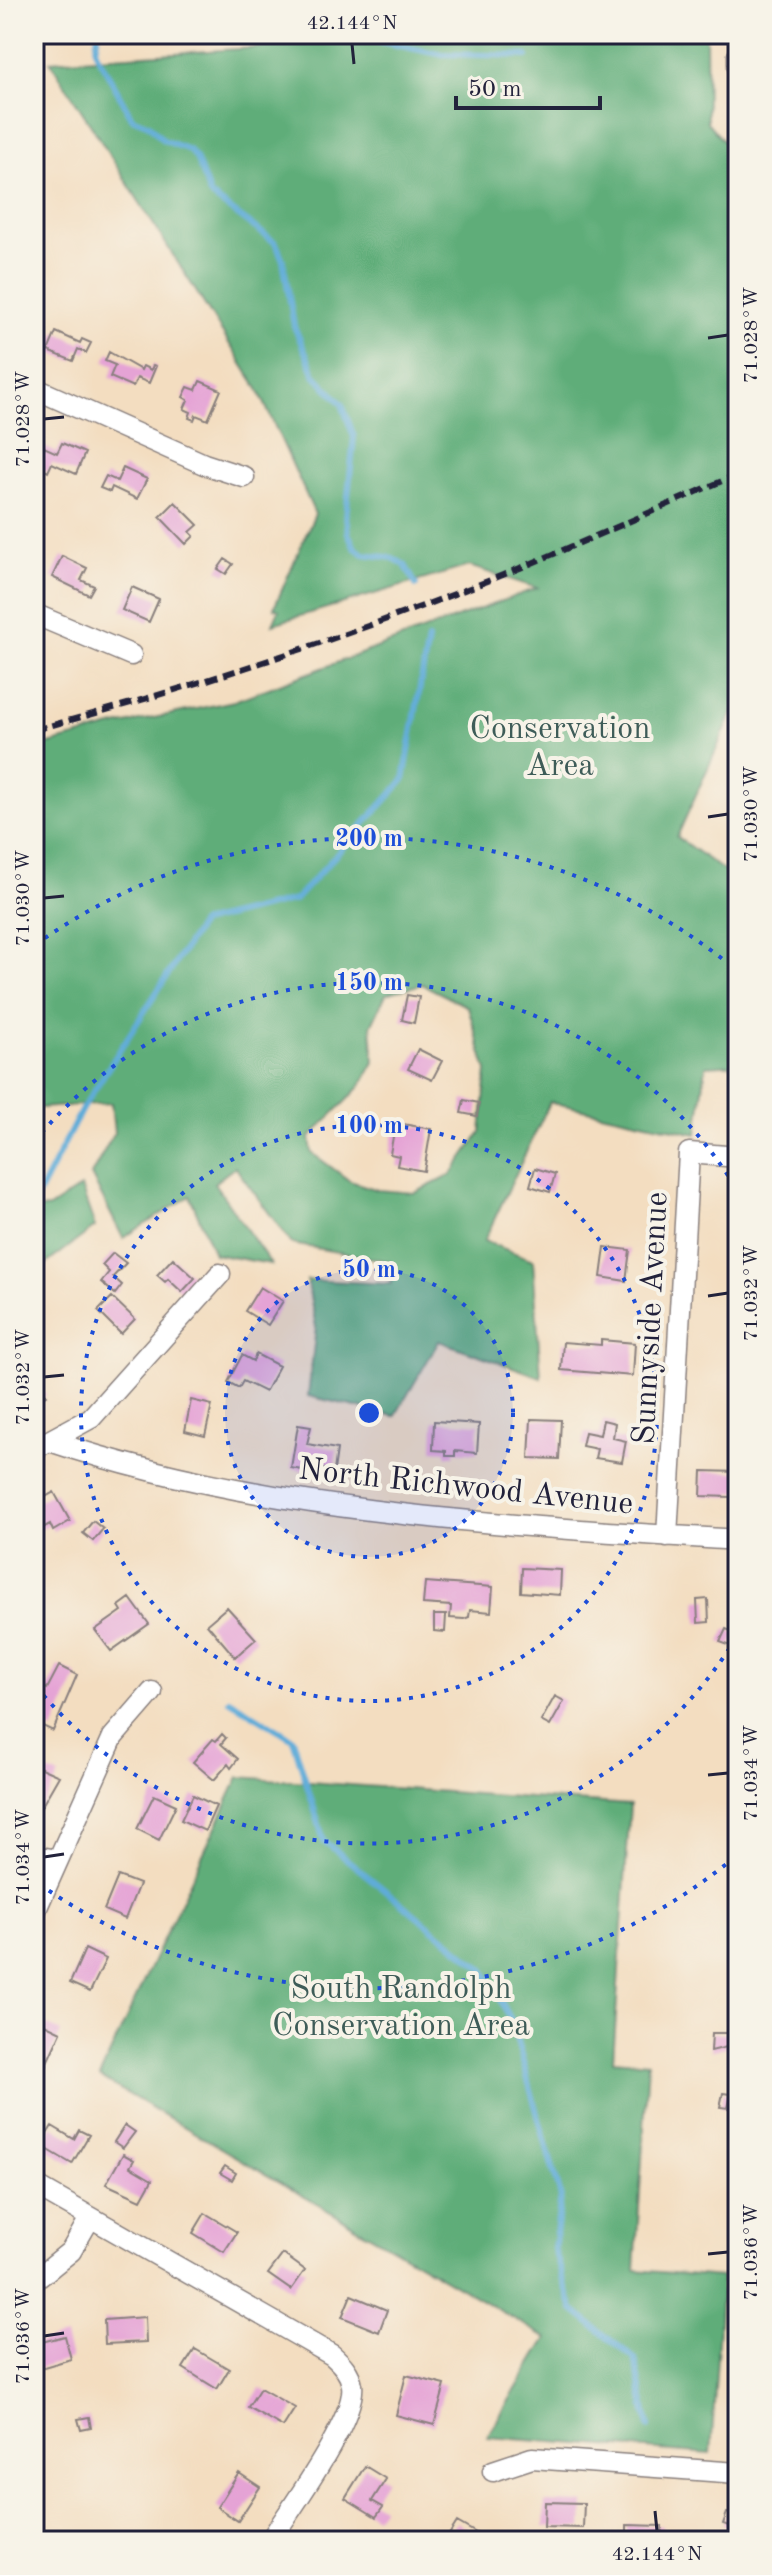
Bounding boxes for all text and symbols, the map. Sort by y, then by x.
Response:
text: 42.144°N [307,14,397,34]
scale bar [456,60,600,110]
text: 50 m [468,78,522,102]
text: 71.028°W [742,287,762,383]
text: 71.028°W [14,371,34,467]
park label: Conservation Area [469,714,651,783]
text: 71.030°W [742,766,762,862]
text: 200 m [335,828,403,852]
text: 71.030°W [14,850,34,946]
text: 150 m [335,971,403,996]
text: 100 m [335,1115,403,1139]
street label: Sunnyside Avenue [629,1191,675,1445]
text: 71.032°W [742,1245,762,1341]
text: 50 m [342,1258,396,1283]
text: 71.032°W [14,1329,34,1425]
centre of rings [355,1399,383,1427]
street label: North Richwood Avenue [297,1454,635,1521]
text: 71.034°W [742,1725,762,1821]
text: 71.034°W [14,1809,34,1905]
park label: South Randolph Conservation Area [272,1974,530,2043]
text: 71.036°W [742,2204,762,2300]
text: 71.036°W [14,2288,34,2384]
text: 42.144°N [612,2545,702,2565]

